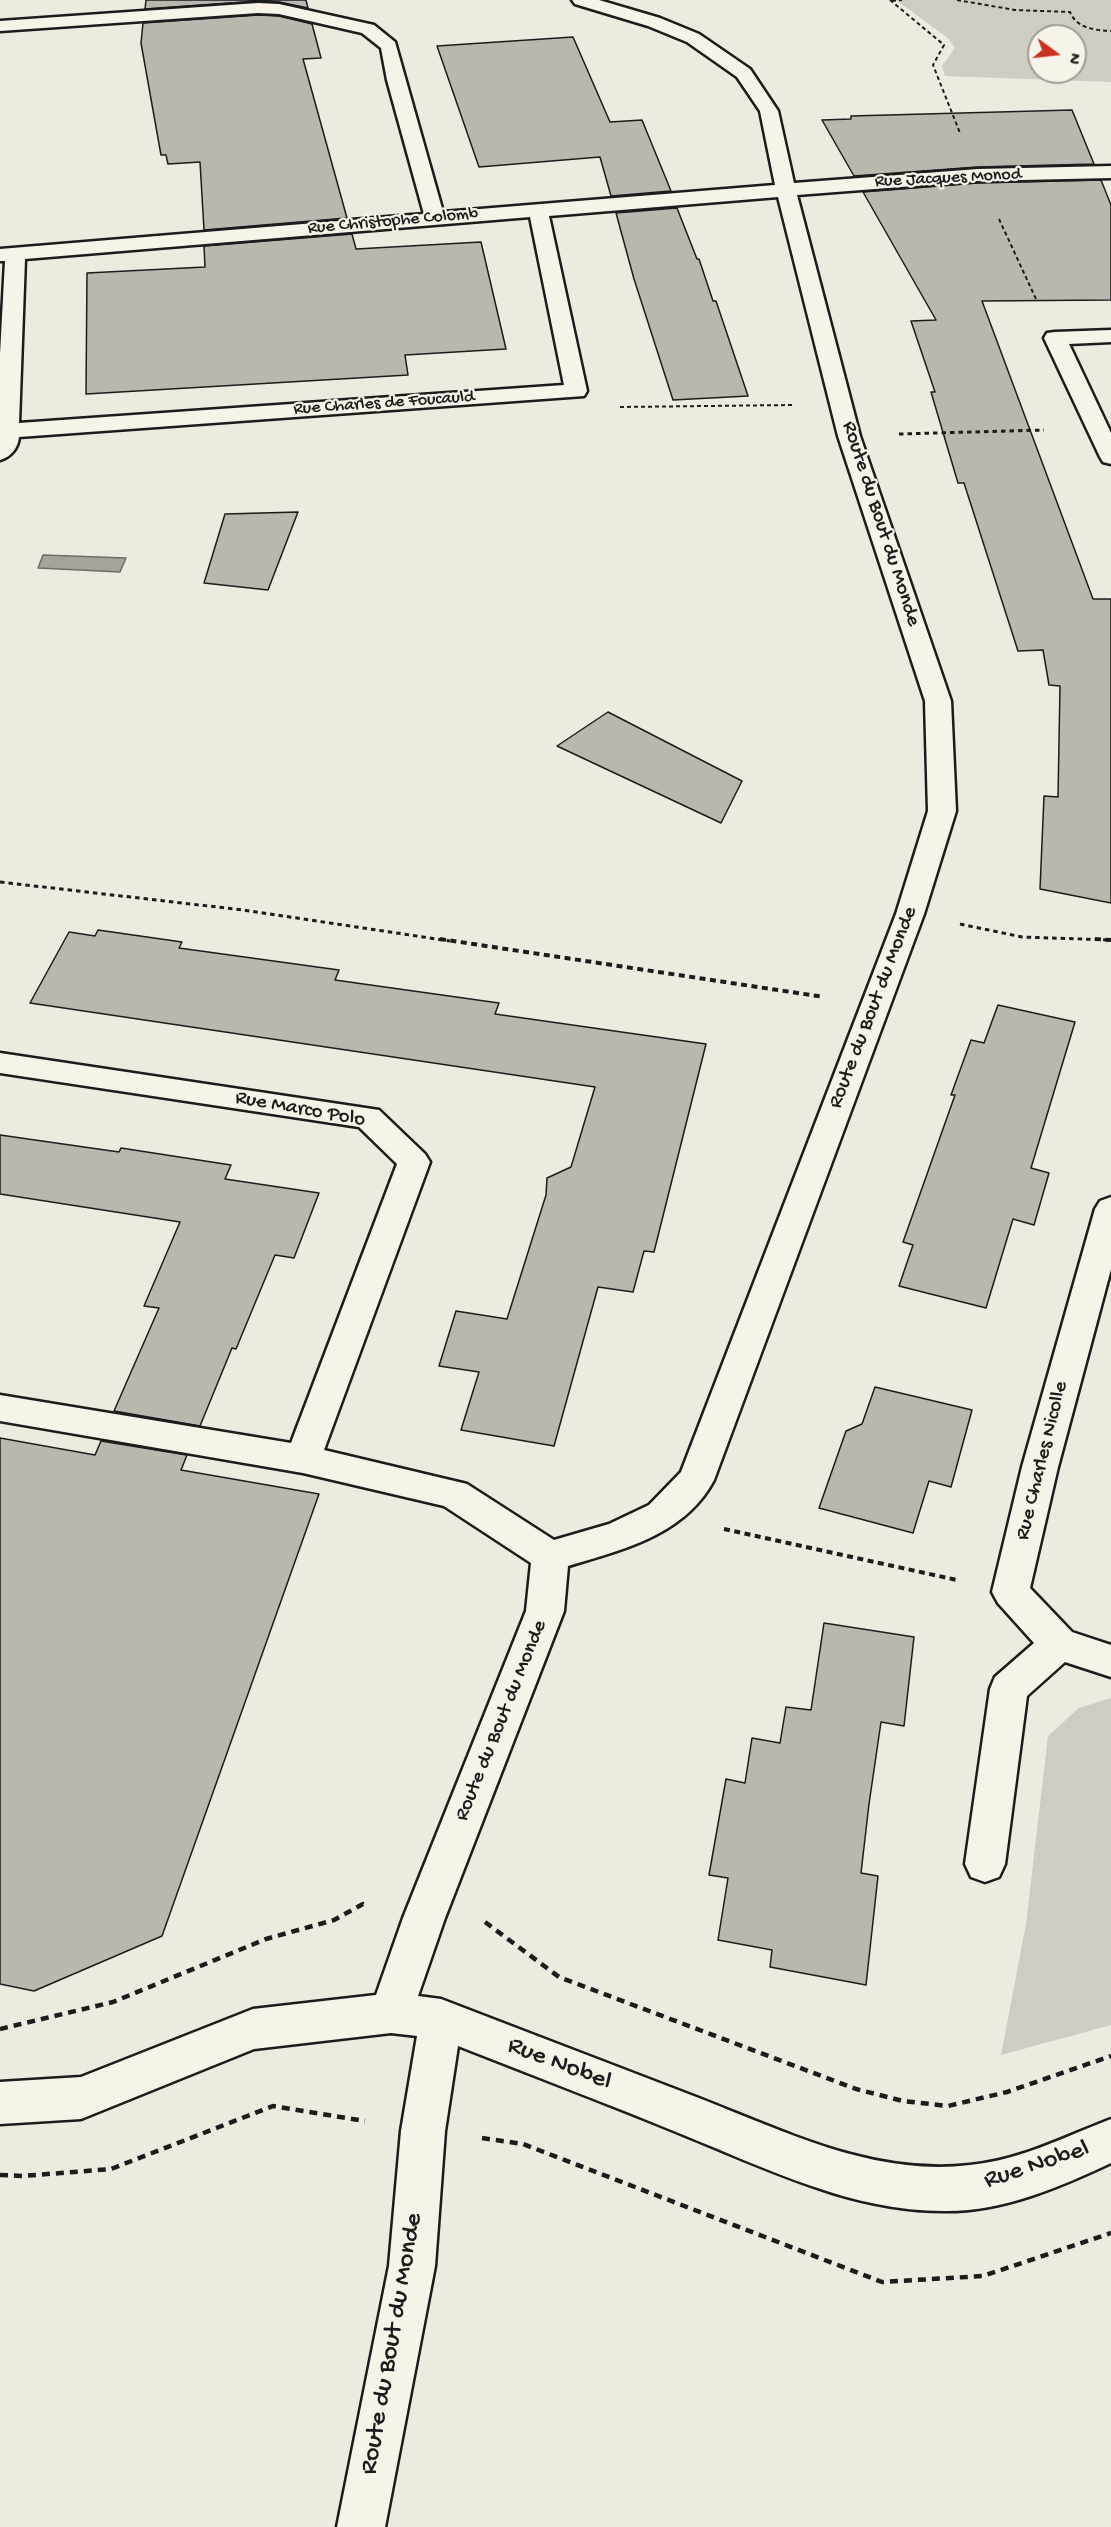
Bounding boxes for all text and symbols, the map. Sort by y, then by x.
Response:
north arrow [1027,24,1087,84]
text: N [1062,51,1083,66]
street label: Rue Jacques Monod [874,164,1022,194]
street label: Rue Christophe Colomb [307,204,479,240]
street label: Rue Charles de Foucauld [293,387,475,421]
street label: Route du Bout du Monde [835,418,925,630]
street label: Route du Bout du Monde [824,904,924,1112]
street label: Rue Marco Polo [233,1086,367,1134]
street label: Rue Charles Nicolle [1011,1379,1075,1543]
street label: Route du Bout du Monde [450,1617,554,1825]
street label: Rue Nobel [503,2031,615,2099]
street label: Rue Nobel [980,2134,1094,2198]
street label: Route du Bout du Monde [355,2211,431,2477]

